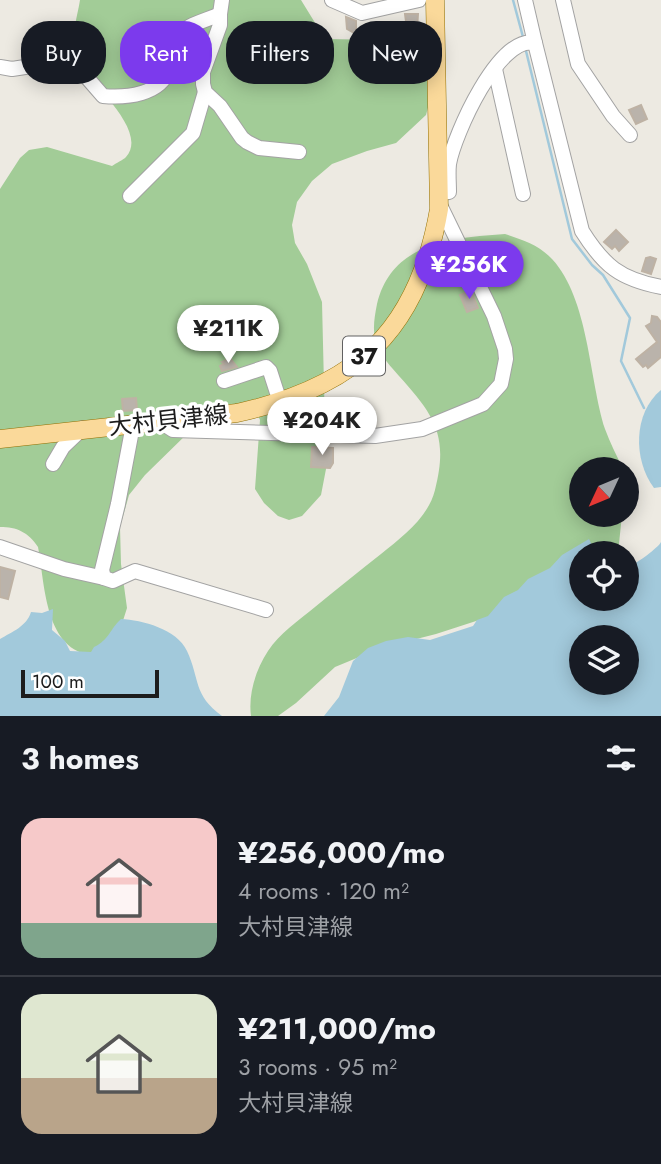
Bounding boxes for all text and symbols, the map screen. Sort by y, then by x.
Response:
chip: Buy [21,21,106,84]
chip: Rent [120,21,212,84]
chip: Filters [226,21,334,84]
chip: New [348,21,442,84]
pin: ¥256K [420,242,518,301]
text: ¥256K [431,247,507,281]
pin: ¥211K [179,306,277,365]
text: ¥211K [193,311,263,345]
road number: 37 [343,336,385,376]
street label: 大村貝津線 [106,396,230,444]
pin: ¥204K [273,398,371,457]
text: ¥204K [283,403,361,437]
north arrow [569,457,639,527]
map controls [569,457,639,695]
button: locate [569,541,639,611]
button: layers [569,625,639,695]
scale bar [21,667,159,699]
text: 100 m [32,668,84,695]
text: 3 homes [21,737,139,780]
icon: filters [602,739,640,777]
text: ¥256,000/mo [238,831,445,874]
icon: home [77,846,161,930]
text: 4 rooms · 120 m² [238,874,409,908]
text: 大村貝津線 [238,910,353,944]
text: ¥211,000/mo [238,1007,436,1050]
icon: home [77,1022,161,1106]
text: 3 rooms · 95 m² [238,1050,397,1084]
text: 大村貝津線 [238,1086,353,1120]

